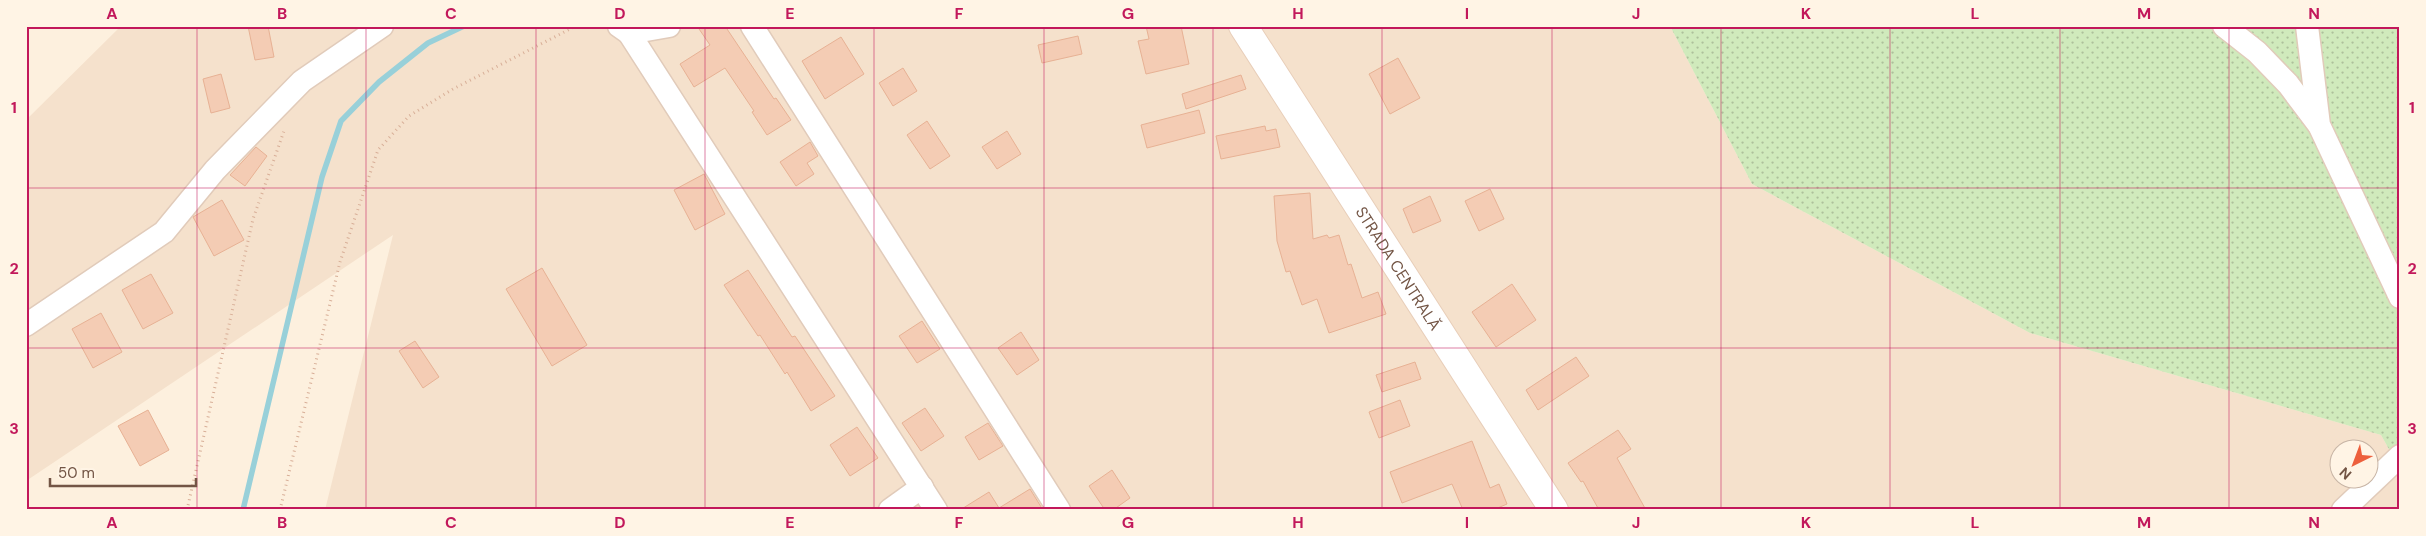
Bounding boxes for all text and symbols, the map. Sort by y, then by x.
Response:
text: A [106,3,118,24]
text: B [277,3,287,24]
text: C [445,3,457,24]
text: D [614,3,626,24]
text: E [785,3,795,24]
text: F [955,3,964,24]
text: G [1122,3,1134,24]
text: H [1292,3,1304,24]
text: I [1465,3,1469,24]
text: J [1632,3,1640,24]
text: K [1801,3,1812,24]
text: L [1971,3,1980,24]
text: M [2137,3,2151,24]
text: N [2308,3,2320,24]
text: 1 [11,97,17,118]
text: 1 [2409,97,2415,118]
street label: STRADA CENTRALĂ [1351,203,1446,335]
text: 2 [9,258,19,279]
text: 2 [2407,258,2417,279]
text: 3 [9,418,19,439]
text: 3 [2407,418,2417,439]
north arrow [2328,438,2378,488]
scale bar [50,456,196,488]
text: 50 m [58,463,95,483]
text: N [2335,464,2355,484]
text: A [106,512,118,533]
text: B [277,512,287,533]
text: C [445,512,457,533]
text: D [614,512,626,533]
text: E [785,512,795,533]
text: F [955,512,964,533]
text: G [1122,512,1134,533]
text: H [1292,512,1304,533]
text: I [1465,512,1469,533]
text: J [1632,512,1640,533]
text: K [1801,512,1812,533]
text: L [1971,512,1980,533]
text: M [2137,512,2151,533]
text: N [2308,512,2320,533]

